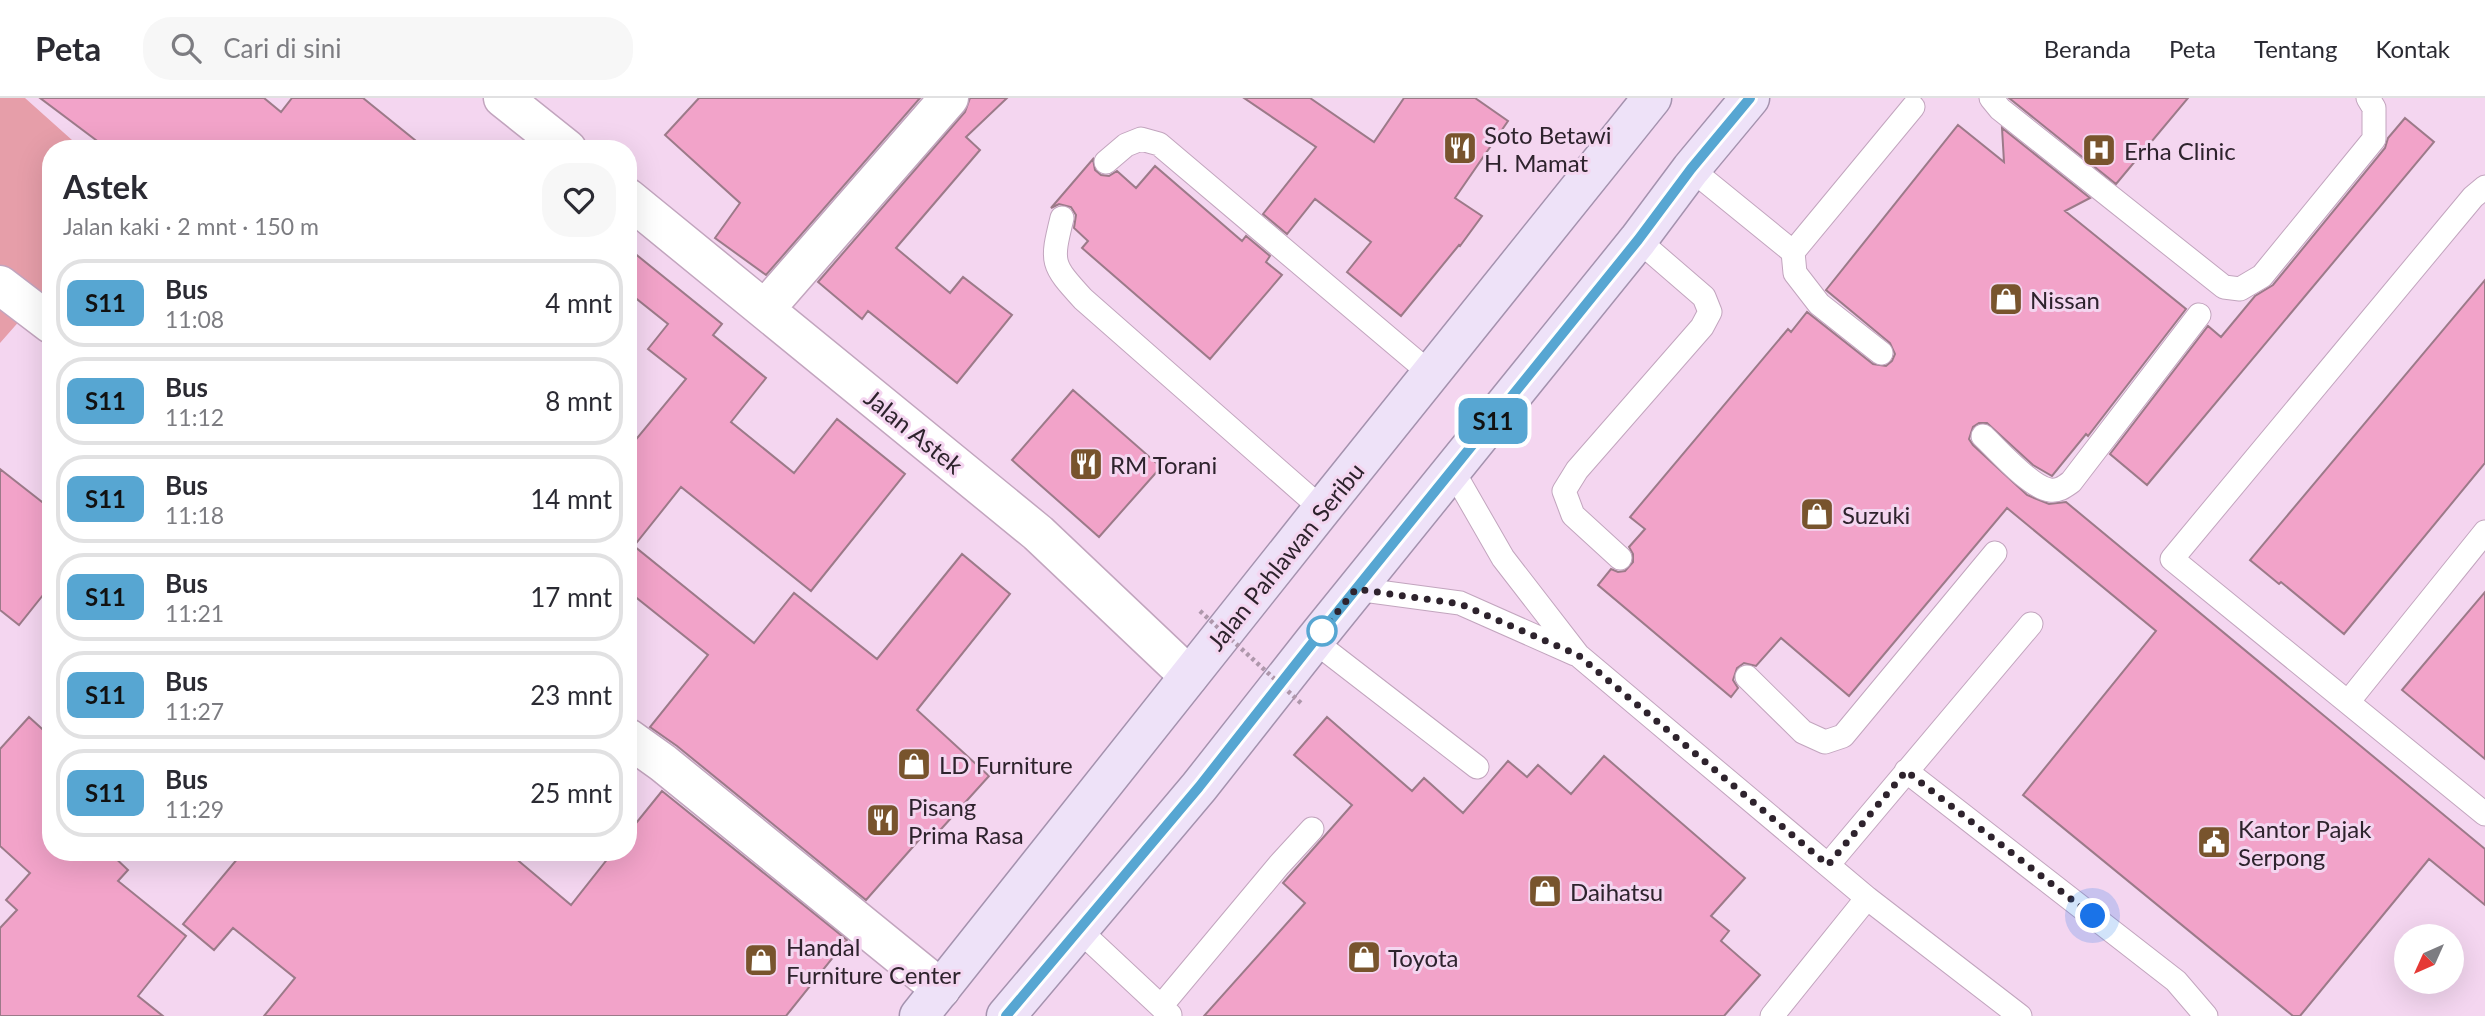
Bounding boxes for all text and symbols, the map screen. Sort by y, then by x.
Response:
search box [143,17,633,80]
text: Peta [35,28,101,68]
icon: search [167,29,205,67]
text: Cari di sini [223,32,342,64]
text: Beranda [2044,34,2131,63]
text: Peta [2169,34,2216,63]
text: Tentang [2254,34,2337,63]
text: Kontak [2375,34,2450,63]
place label: Soto Betawi H. Mamat [1484,120,1612,177]
restaurant icon: Soto Betawi H. Mamat [1441,129,1479,167]
hospital icon: Erha Clinic [2080,131,2118,169]
place label: Erha Clinic [2124,136,2236,165]
button: heart [542,163,616,237]
text: Astek [63,166,148,206]
text: Jalan kaki · 2 mnt · 150 m [63,212,319,240]
text: Bus [165,273,208,305]
shop icon: Nissan [1987,280,2025,318]
place label: Nissan [2030,285,2100,314]
text: 4 mnt [545,287,612,319]
text: S11 [85,288,126,317]
text: 11:08 [165,305,224,333]
text: Bus [165,371,208,403]
street label: Jalan Astek [859,383,970,480]
text: 8 mnt [545,385,612,417]
text: S11 [85,386,126,415]
line badge: S11 [1453,398,1533,444]
text: 11:12 [165,403,224,431]
text: S11 [1472,406,1514,435]
restaurant icon: RM Torani [1067,445,1105,483]
place label: RM Torani [1110,450,1217,479]
street label: Jalan Pahlawan Seribu [1201,456,1369,656]
text: Bus [165,469,208,501]
text: 14 mnt [530,483,612,515]
text: S11 [85,484,126,513]
shop icon: Suzuki [1798,495,1836,533]
place label: Suzuki [1842,500,1910,529]
text: 11:18 [165,501,224,529]
text: Bus [165,567,208,599]
text: 17 mnt [530,581,612,613]
text: S11 [85,582,126,611]
text: 11:21 [165,599,224,627]
unlabelled marker [1307,616,1337,646]
text: Bus [165,665,208,697]
text: 23 mnt [530,679,612,711]
text: S11 [85,680,126,709]
text: 11:27 [165,697,224,725]
shop icon: LD Furniture [895,745,933,783]
place label: LD Furniture [939,750,1073,779]
text: Bus [165,763,208,795]
text: 25 mnt [530,777,612,809]
text: S11 [85,778,126,807]
place label: Pisang Prima Rasa [908,792,1024,849]
text: 11:29 [165,795,224,823]
restaurant icon: Pisang Prima Rasa [864,801,902,839]
place label: Kantor Pajak Serpong [2238,814,2372,871]
public building icon: Kantor Pajak Serpong [2195,823,2233,861]
shop icon: Daihatsu [1526,872,1564,910]
place label: Daihatsu [1570,877,1663,906]
your location [2075,898,2110,933]
north arrow [2394,924,2464,994]
map controls [2394,924,2464,994]
place label: Handal Furniture Center [786,932,961,989]
shop icon: Toyota [1345,938,1383,976]
shop icon: Handal Furniture Center [742,941,780,979]
place label: Toyota [1388,943,1458,972]

